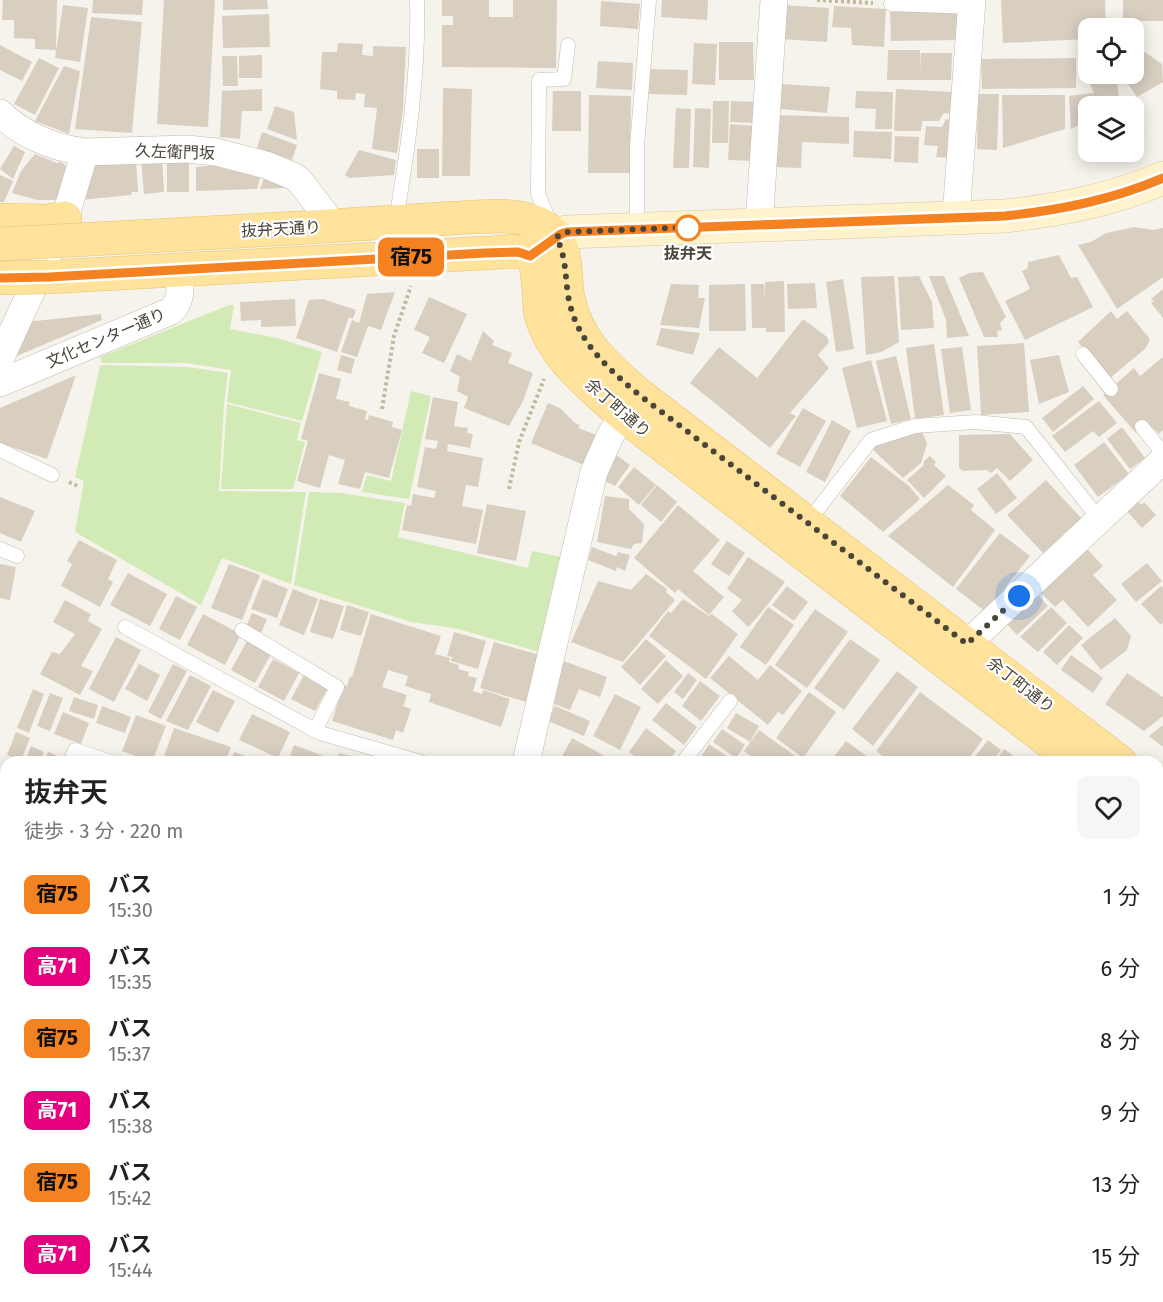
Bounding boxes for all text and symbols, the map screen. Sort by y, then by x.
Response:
map controls [1078,18,1144,162]
button: locate [1078,18,1144,84]
button: layers [1078,96,1144,162]
street label: 久左衛門坂 [135,141,215,163]
marker: 抜弁天 [675,215,701,241]
street label: 抜弁天通り [241,217,321,241]
line badge: 宿75 [376,238,446,276]
text: 宿75 [390,244,432,270]
place label: 抜弁天 [664,244,712,263]
street label: 文化センター通り [43,304,169,372]
street label: 余丁町通り [582,375,654,441]
your location [1004,581,1034,611]
street label: 余丁町通り [984,653,1058,717]
text: 抜弁天 [24,776,108,809]
button: heart [1077,776,1140,839]
text: 徒歩 · 3 分 · 220 m [24,819,183,843]
text: バス [108,871,152,898]
text: 宿75 [36,881,78,907]
text: 1 分 [1103,883,1140,910]
text: 15:30 [108,898,153,922]
text: バス [108,943,152,970]
text: 高71 [37,953,77,979]
text: 6 分 [1100,955,1140,982]
text: 15:35 [108,970,152,994]
text: バス [108,1015,152,1042]
text: 宿75 [36,1025,78,1051]
text: 8 分 [1100,1027,1140,1054]
text: 15:37 [108,1042,150,1066]
text: バス [108,1087,152,1114]
text: 高71 [37,1097,77,1123]
text: 9 分 [1101,1099,1140,1126]
text: 15:38 [108,1114,153,1138]
text: バス [108,1159,152,1186]
text: 宿75 [36,1169,78,1195]
text: 13 分 [1092,1171,1140,1198]
text: 15:42 [108,1186,152,1210]
text: バス [108,1231,152,1258]
text: 高71 [37,1241,77,1267]
text: 15 分 [1092,1243,1140,1270]
text: 15:44 [108,1258,153,1282]

